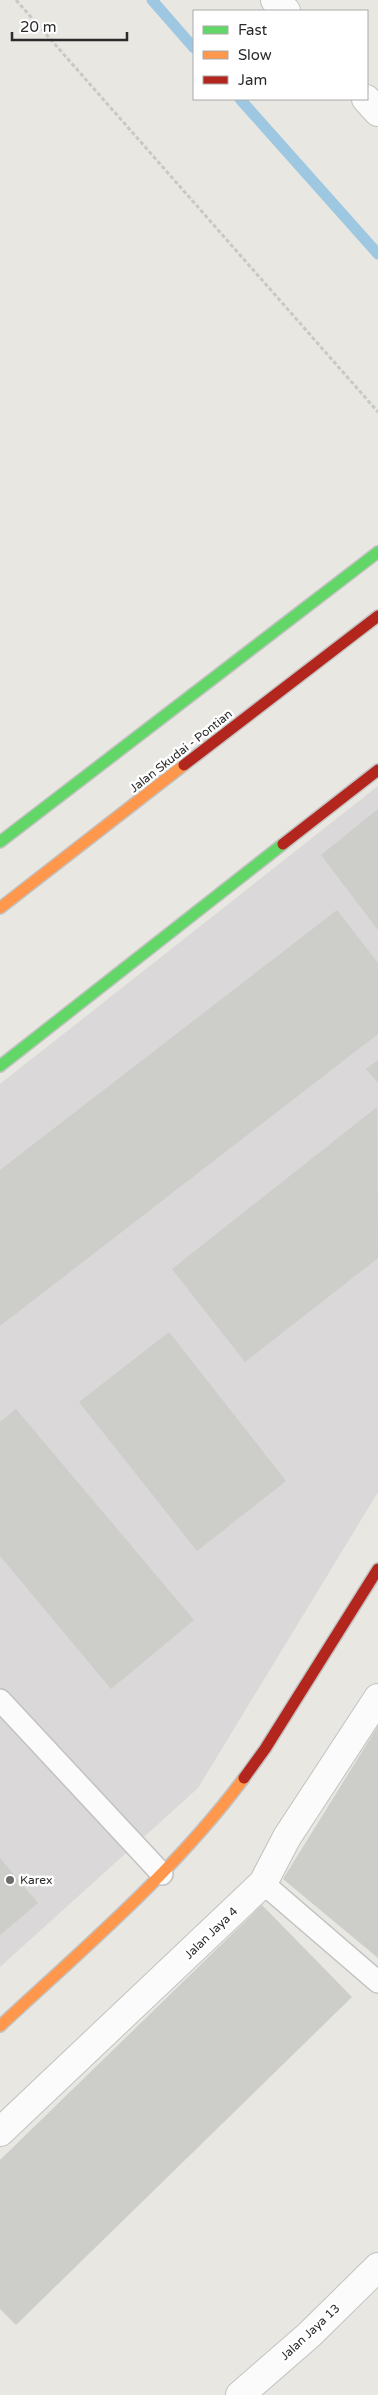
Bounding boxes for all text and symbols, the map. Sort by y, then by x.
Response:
scale bar [12,10,128,42]
legend [193,10,368,100]
text: 20 m [20,18,57,36]
text: Fast [238,21,268,39]
text: Slow [238,46,272,64]
text: Jam [238,71,267,89]
street label: Jalan Skudai - Pontian [127,707,235,795]
place label: Karex [20,1873,52,1887]
marker: Karex [4,1874,16,1886]
street label: Jalan Jaya 4 [182,1904,241,1962]
street label: Jalan Jaya 13 [277,2301,343,2363]

